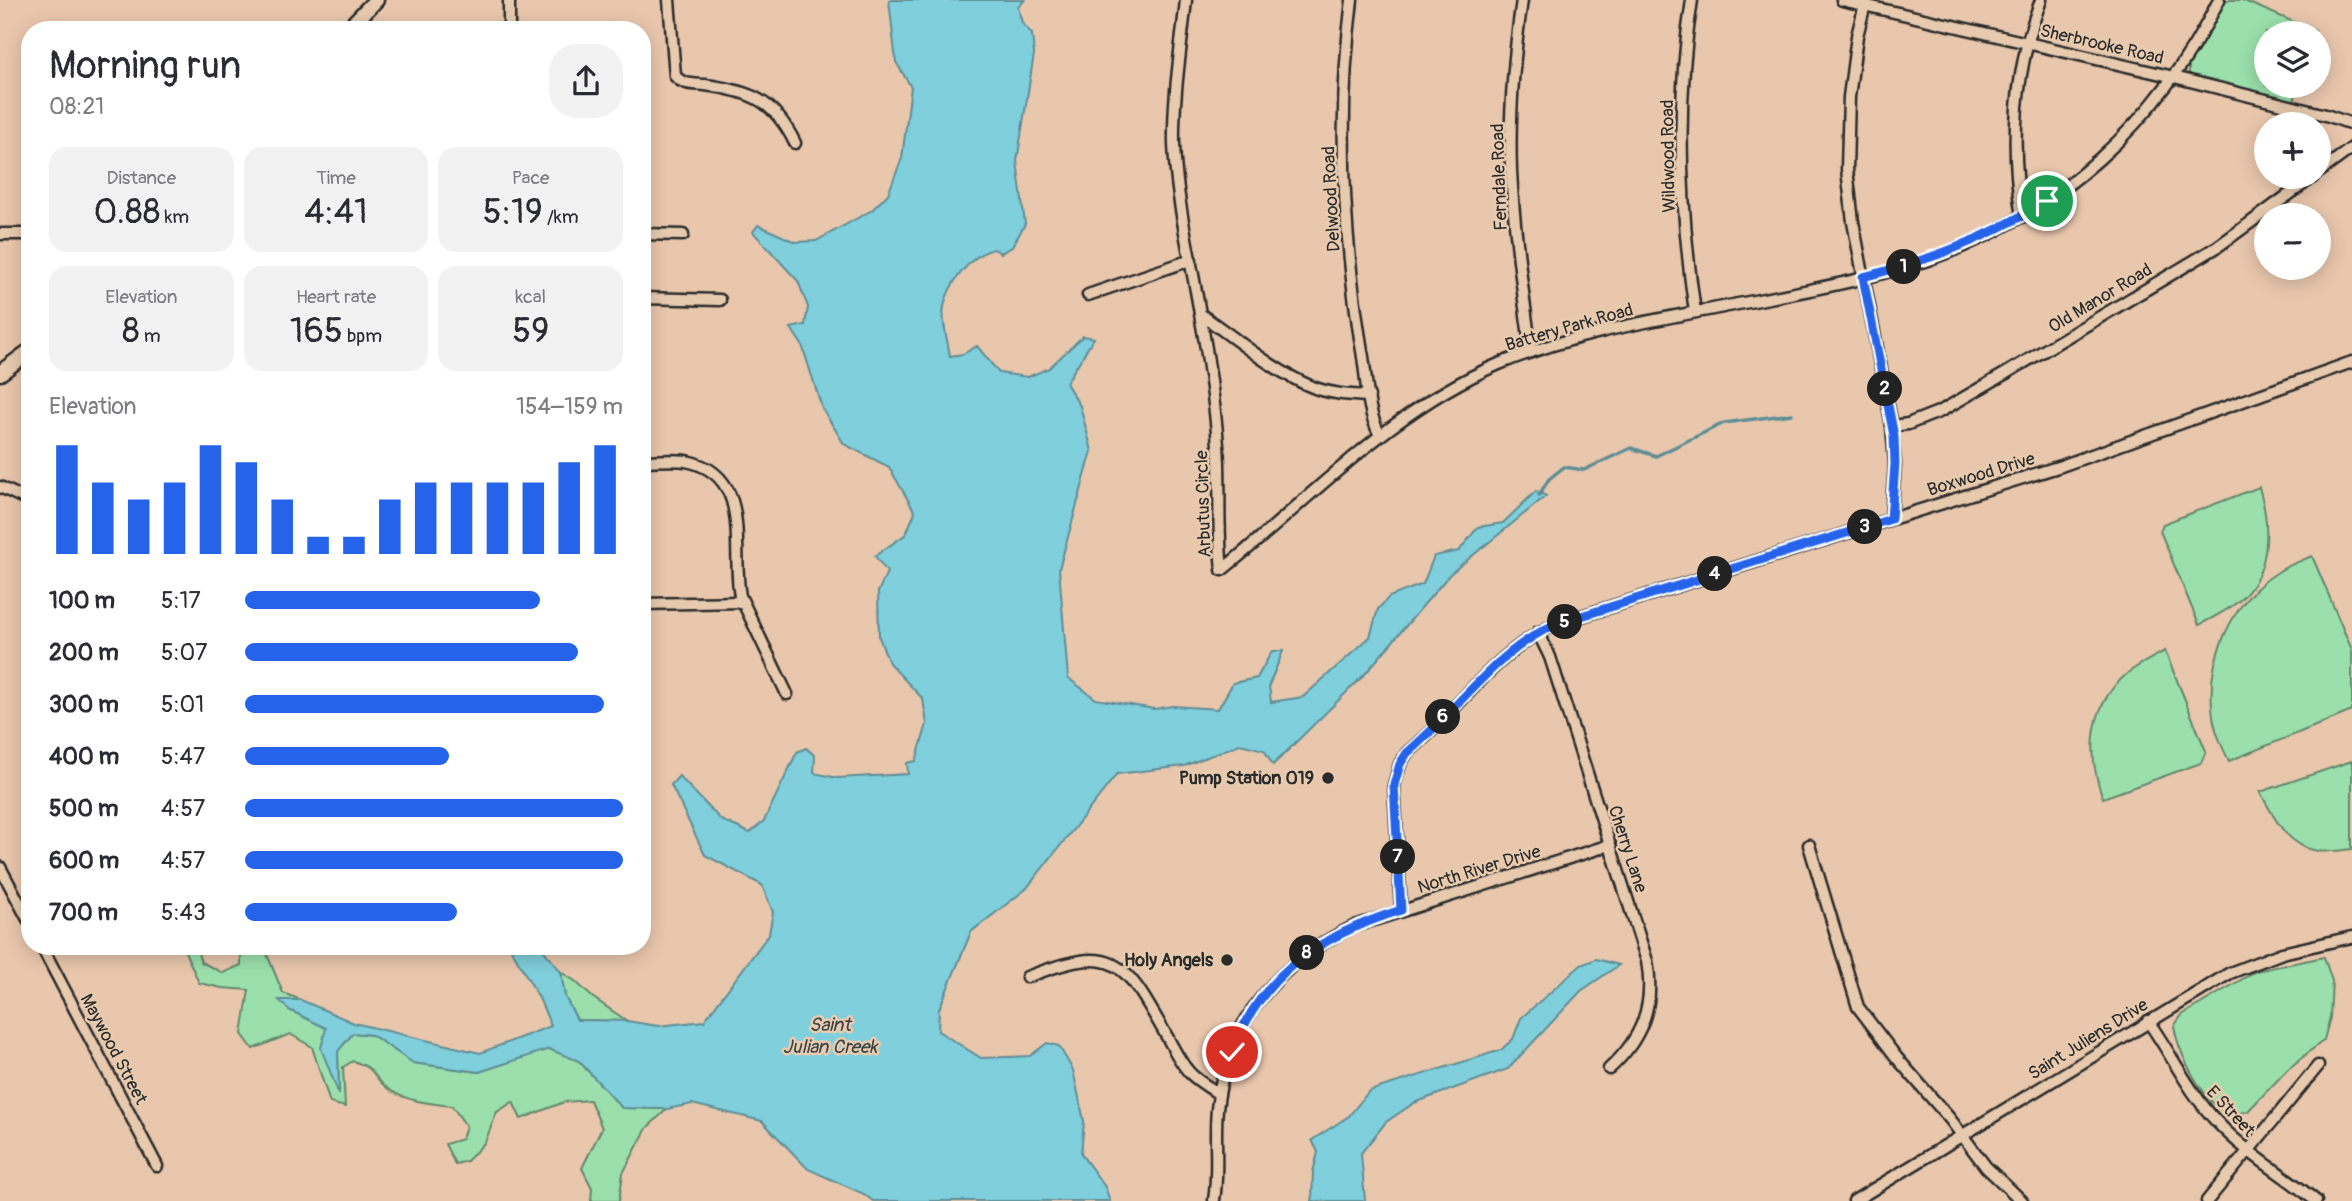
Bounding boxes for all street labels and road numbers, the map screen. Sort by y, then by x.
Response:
street label: Sherbrooke Road [2038,19,2166,70]
street label: Wildwood Road [1656,99,1681,213]
street label: Ferndale Road [1486,123,1513,231]
street label: Delwood Road [1317,145,1346,252]
street label: Old Manor Road [2044,258,2156,338]
street label: Battery Park Road [1502,298,1636,357]
street label: Boxwood Drive [1925,447,2038,502]
street label: Arbutus Circle [1190,450,1217,558]
street label: Cherry Lane [1603,803,1652,896]
street label: North River Drive [1415,840,1544,899]
street label: Maywood Street [75,990,153,1109]
street label: Saint Juliens Drive [2024,993,2153,1085]
street label: E Street [2201,1081,2261,1142]

